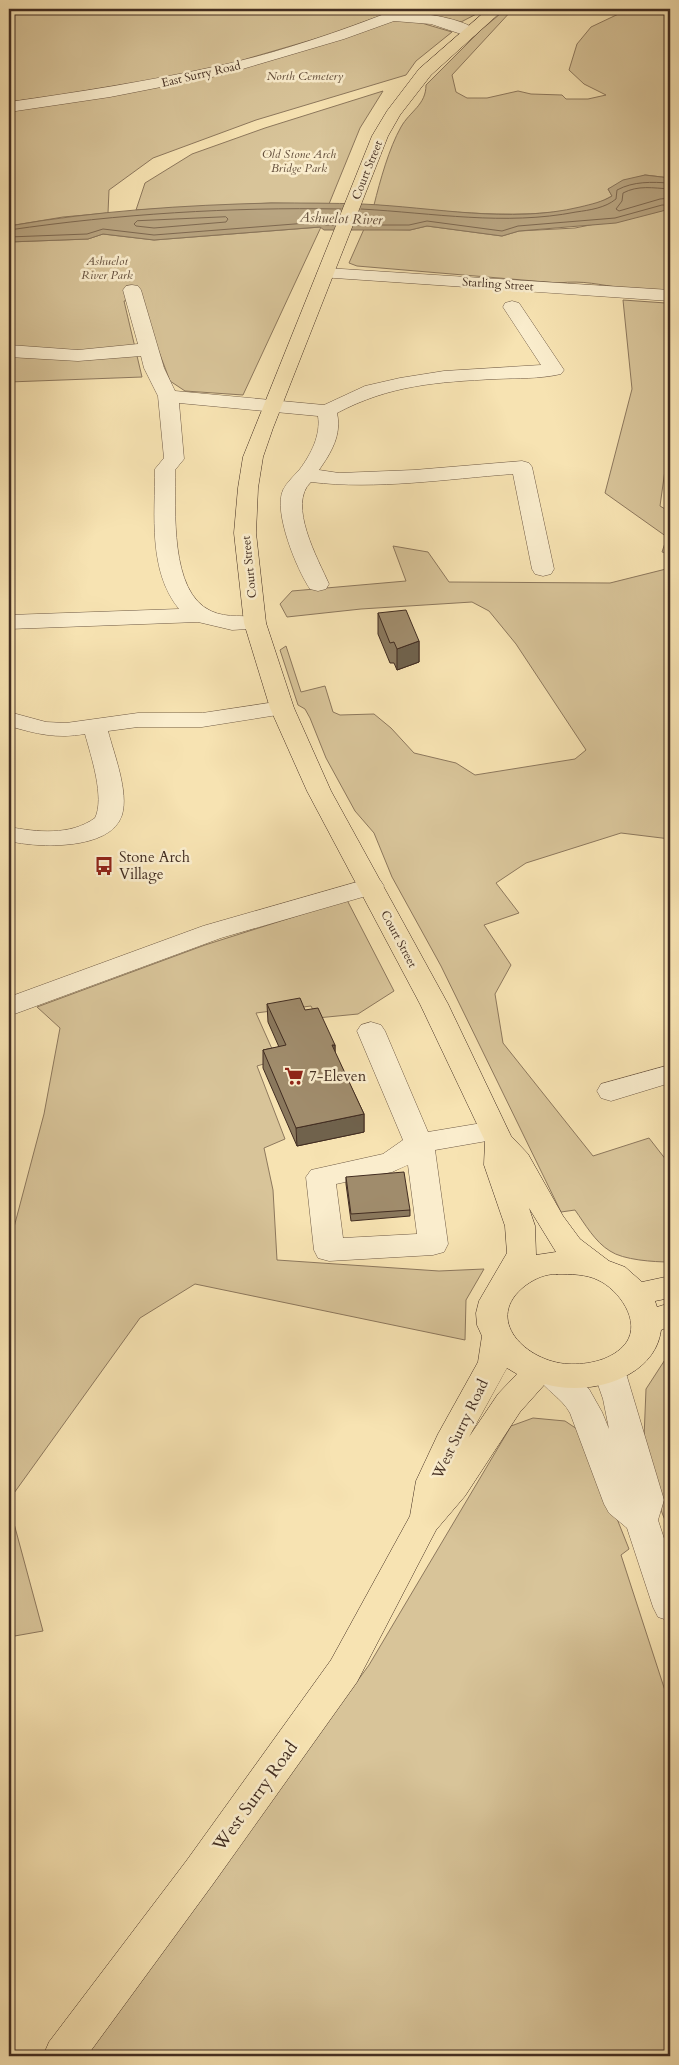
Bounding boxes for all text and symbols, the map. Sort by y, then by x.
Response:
street label: East Surry Road [160,57,243,91]
park label: North Cemetery [267,68,343,84]
street label: Court Street [348,138,386,202]
park label: Old Stone Arch Bridge Park [262,146,336,176]
water label: Ashuelot River [298,208,383,229]
park label: Ashuelot River Park [81,253,133,283]
street label: Starling Street [462,274,534,294]
street label: Court Street [238,535,260,599]
place label: Stone Arch Village [119,847,191,884]
bus stop icon: Stone Arch Village [93,855,115,877]
street label: Court Street [377,908,421,971]
supermarket icon: 7-Eleven [283,1065,305,1087]
place label: 7-Eleven [309,1066,367,1086]
street label: West Surry Road [427,1376,493,1483]
street label: West Surry Road [206,1736,304,1857]

